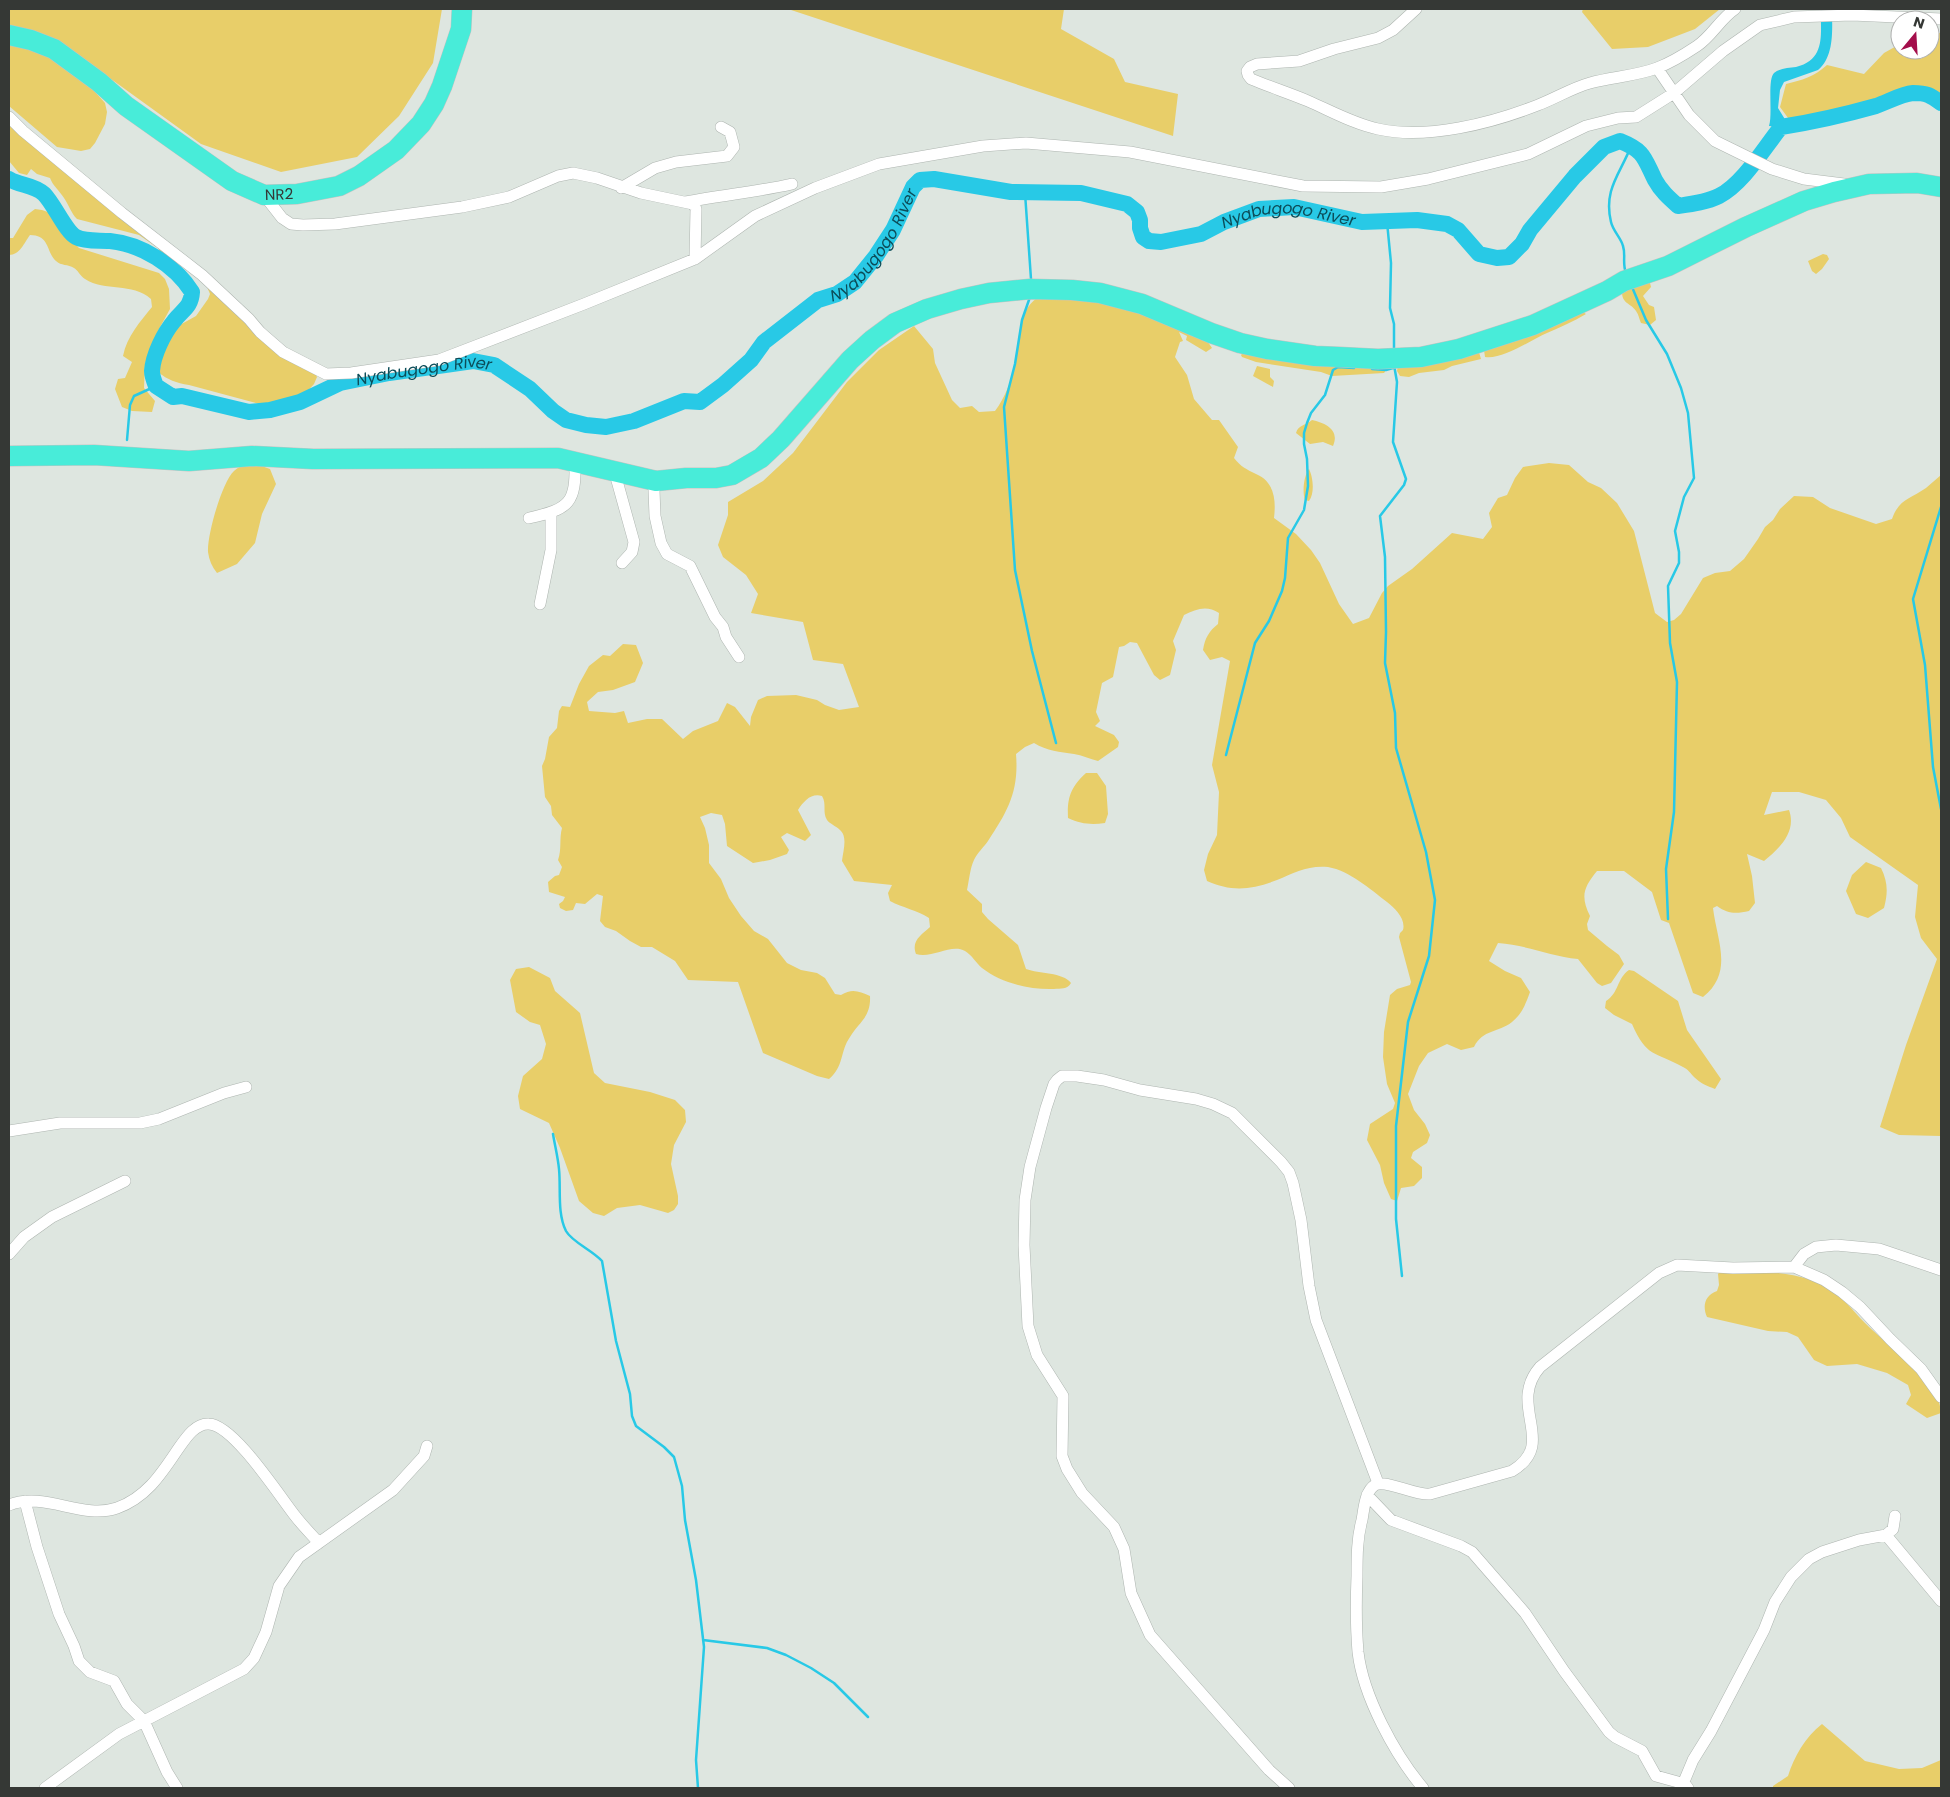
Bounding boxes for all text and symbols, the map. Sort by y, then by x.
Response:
north arrow [1890,10,1940,60]
text: N [1911,11,1927,34]
street label: NR2 [265,183,293,205]
water label: Nyabugogo River [827,184,923,307]
water label: Nyabugogo River [1218,196,1359,234]
water label: Nyabugogo River [354,350,495,392]

